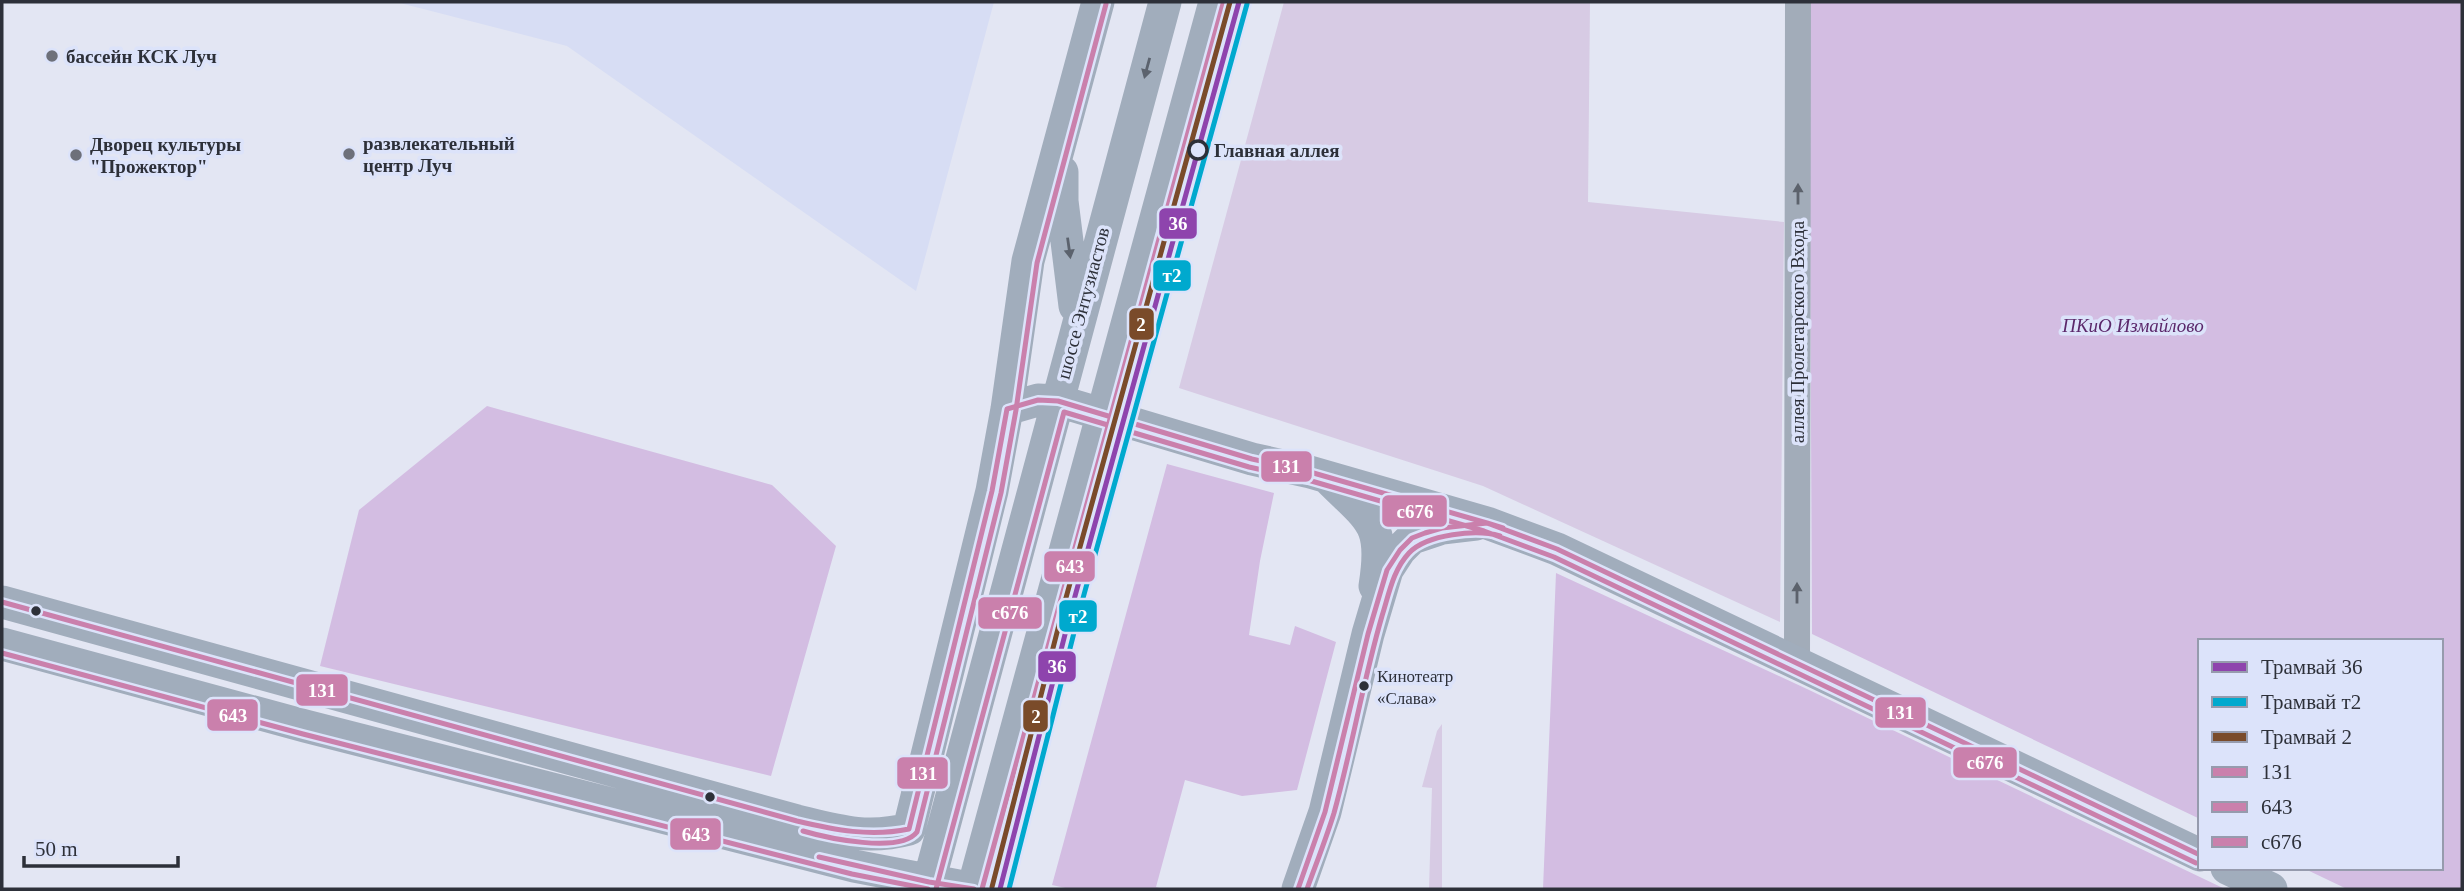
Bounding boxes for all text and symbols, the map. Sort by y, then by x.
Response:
place label: бассейн КСК Луч [66,46,217,67]
marker: бассейн КСК Луч [44,48,60,64]
one-way arrow [1141,57,1152,79]
place label: развлекательный центр Луч [363,133,515,176]
place label: Дворец культуры "Прожектор" [90,134,241,177]
marker: Главная аллея [1188,140,1208,160]
place label: Главная аллея [1214,140,1340,161]
marker: развлекательный центр Луч [341,146,357,162]
marker: Дворец культуры "Прожектор" [68,147,84,163]
one-way arrow [1792,183,1804,205]
line badge: 36 [1158,207,1198,240]
text: 36 [1169,213,1188,234]
street label: аллея Пролетарского Входа [1787,220,1808,443]
street label: шоссе Энтузиастов [1053,225,1113,381]
one-way arrow [1063,237,1074,259]
line badge: т2 [1152,259,1192,292]
text: т2 [1163,265,1181,286]
line badge: 2 [1128,307,1155,341]
text: 2 [1136,314,1146,335]
park label: ПКиО Измайлово [2061,315,2204,336]
line badge: 131 [1260,450,1313,483]
text: 131 [1272,456,1300,477]
line badge: с676 [1381,494,1448,528]
text: с676 [1397,501,1433,522]
line badge: 643 [1043,550,1096,583]
text: 643 [1056,556,1084,577]
one-way arrow [1791,582,1803,604]
line badge: с676 [977,596,1043,630]
line badge: т2 [1058,599,1098,633]
text: с676 [992,602,1028,623]
unlabelled marker [29,604,43,618]
text: т2 [1069,606,1087,627]
legend [2198,639,2443,870]
line badge: 36 [1037,650,1077,683]
text: Трамвай 36 [2261,655,2363,679]
text: 36 [1048,656,1067,677]
place label: Кинотеатр «Слава» [1377,667,1453,708]
line badge: 131 [295,673,349,707]
marker: Кинотеатр «Слава» [1357,679,1371,693]
text: 131 [308,680,336,701]
text: Трамвай т2 [2261,690,2361,714]
line badge: 131 [1874,696,1927,729]
line badge: 643 [206,698,259,732]
line badge: 2 [1022,699,1049,733]
text: 131 [1886,702,1914,723]
text: 643 [219,705,247,726]
text: 2 [1031,706,1041,727]
text: Трамвай 2 [2261,725,2352,749]
line badge: с676 [1952,746,2018,779]
text: с676 [1967,752,2003,773]
line badge: 131 [896,756,949,790]
text: 131 [2261,760,2293,784]
text: 131 [909,763,937,784]
unlabelled marker [703,790,717,804]
text: 643 [2261,795,2293,819]
line badge: 643 [669,817,722,851]
scale bar [24,824,178,868]
text: 643 [682,824,710,845]
text: с676 [2261,830,2302,854]
text: 50 m [35,837,78,861]

